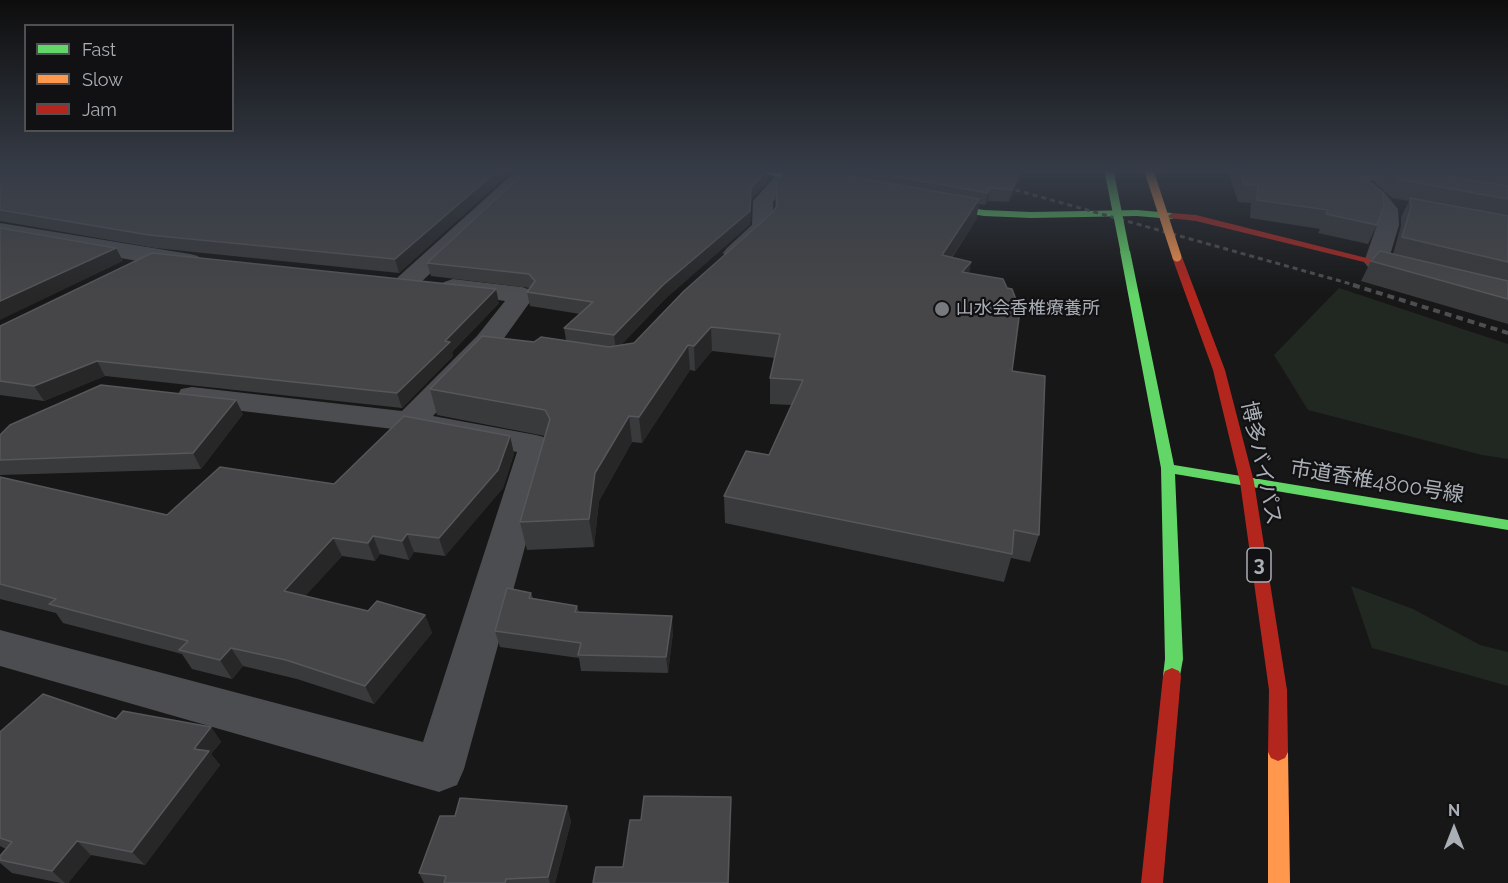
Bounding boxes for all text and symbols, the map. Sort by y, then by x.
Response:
legend [24,24,234,132]
text: Fast [82,39,116,60]
text: Slow [82,69,123,90]
text: Jam [82,99,117,120]
place label: 山水会香椎療養所 [956,298,1100,320]
marker: 山水会香椎療養所 [933,300,951,318]
street label: 博多バイパス [1236,399,1286,527]
street label: 市道香椎4800号線 [1288,456,1466,508]
road number: 3 [1247,548,1271,582]
north arrow [1424,799,1484,859]
text: N [1448,801,1460,820]

